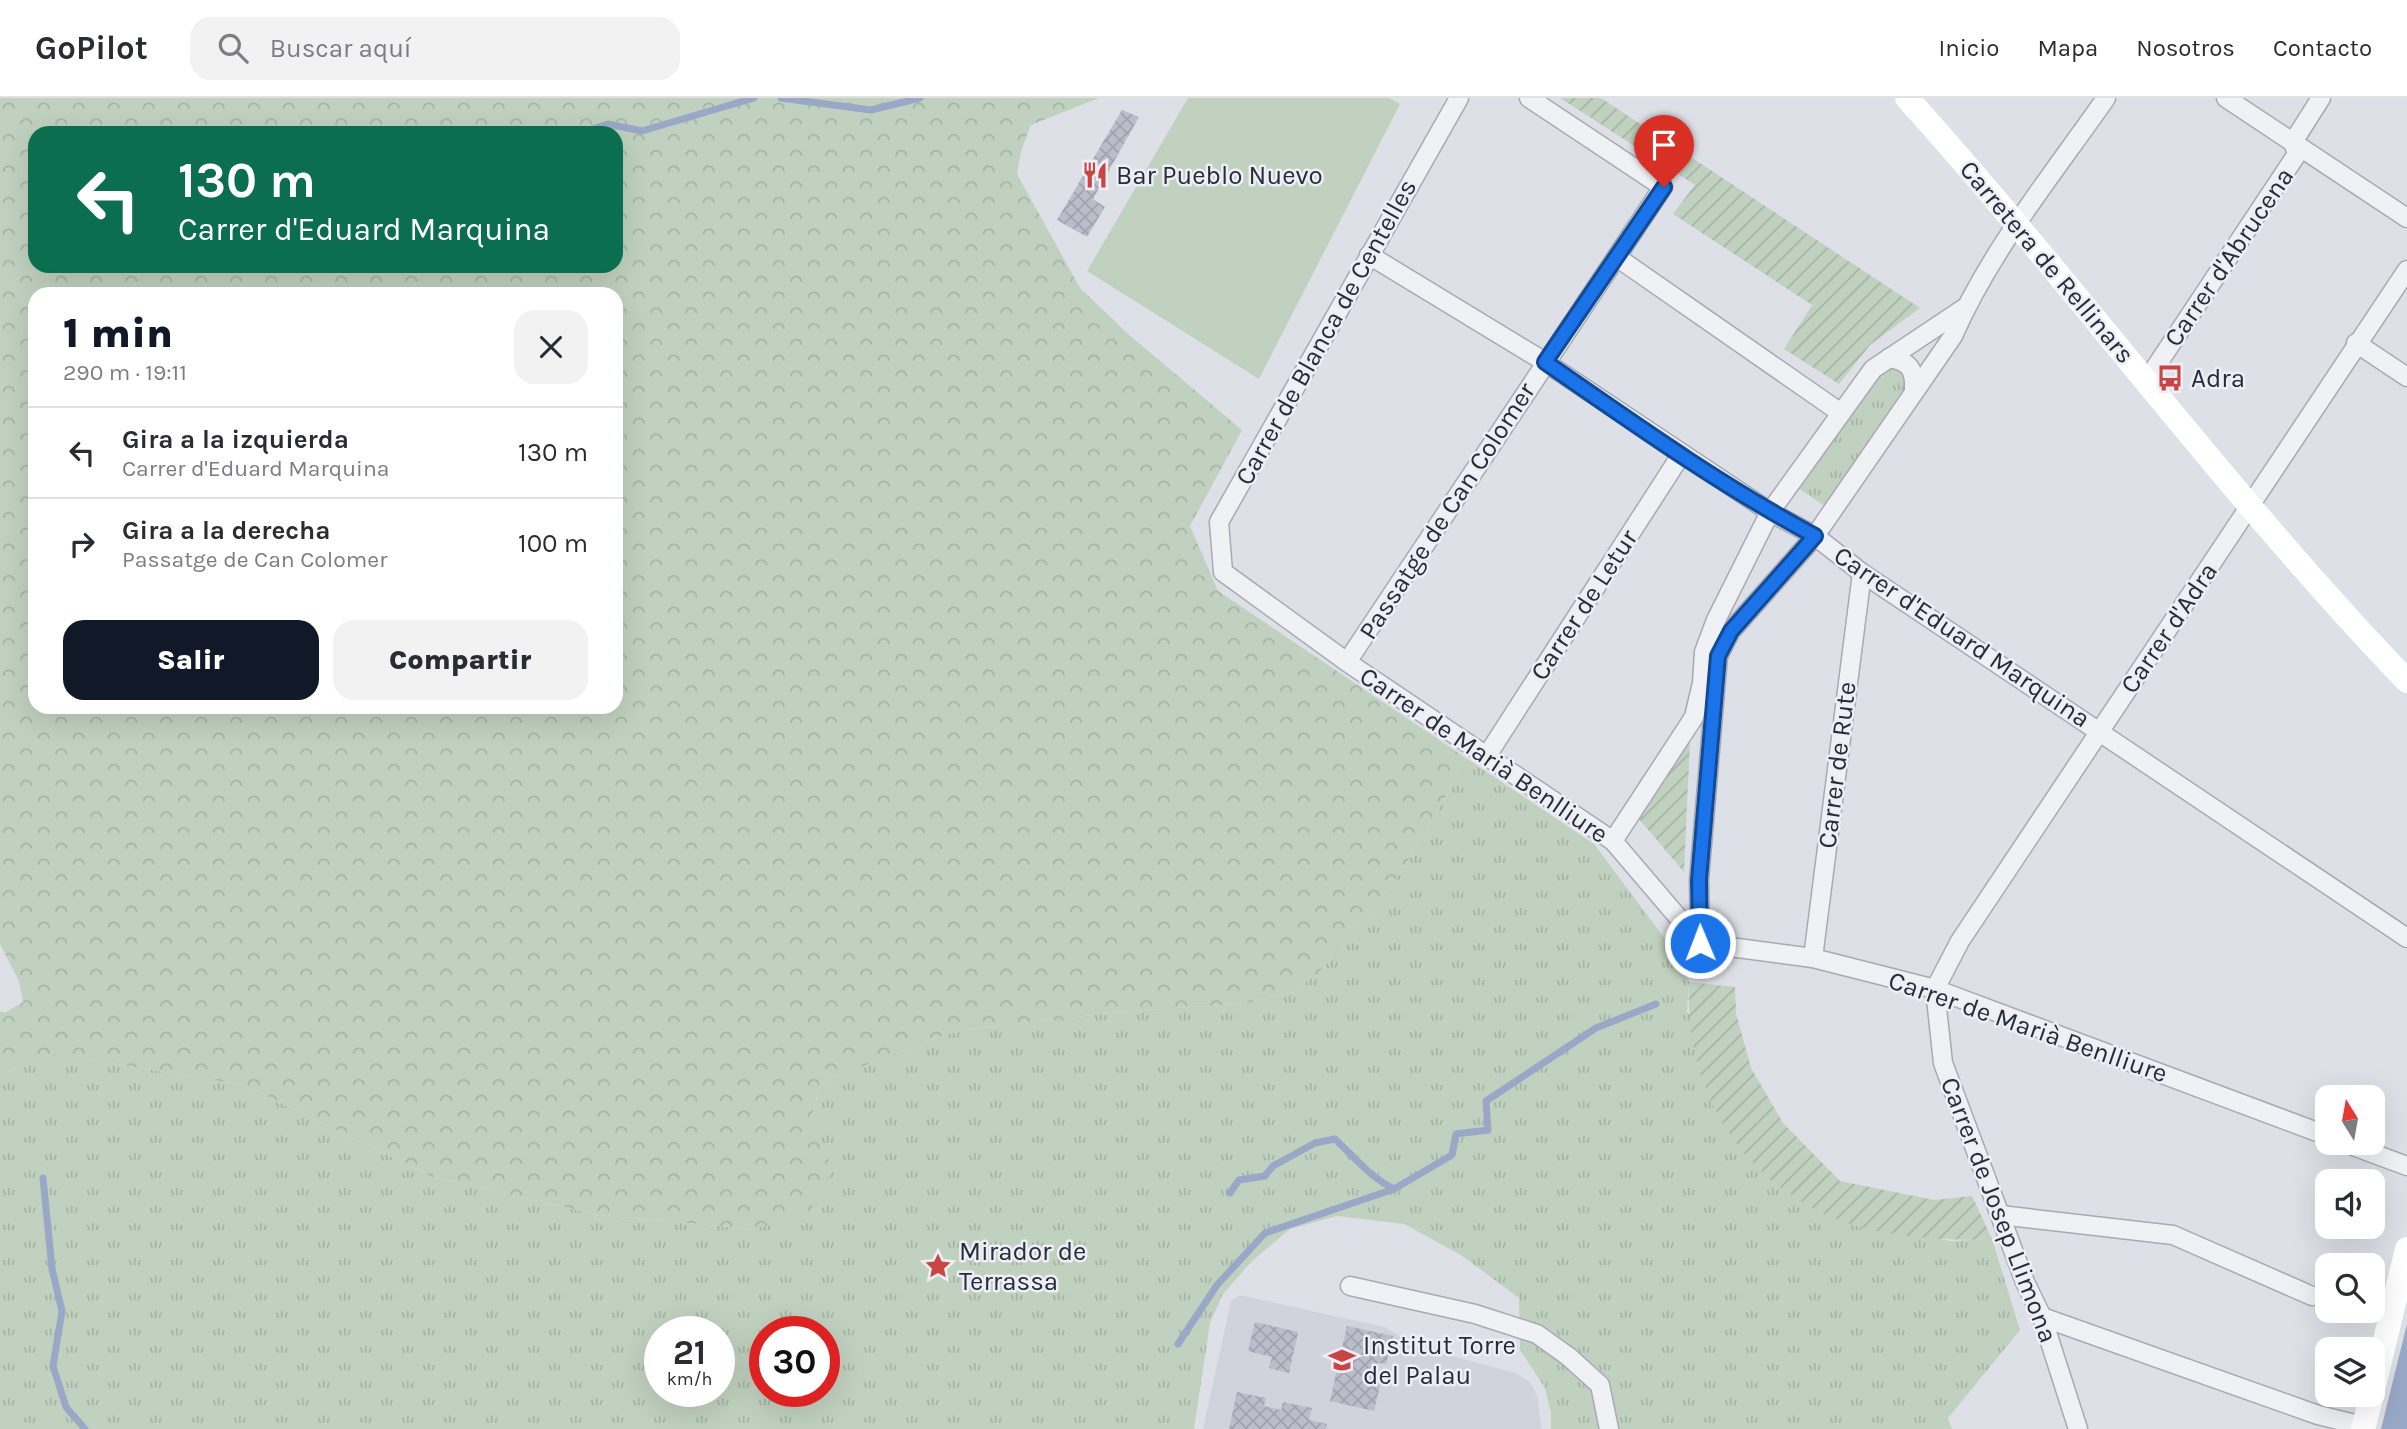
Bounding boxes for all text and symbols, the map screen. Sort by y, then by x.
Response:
search box [190,17,680,80]
text: GoPilot [35,29,148,67]
icon: search [214,29,252,67]
text: Buscar aquí [270,33,412,64]
text: Inicio [1938,34,1999,62]
text: Mapa [2037,34,2098,62]
text: Nosotros [2136,34,2235,62]
text: Contacto [2273,34,2372,62]
pin [1634,115,1694,187]
icon: arrive [1645,126,1683,164]
text: 130 m [178,152,316,209]
icon: left [63,154,154,245]
street label: Carretera de Rellinars [1953,154,2141,370]
restaurant icon: Bar Pueblo Nuevo [1080,160,1110,190]
place label: Bar Pueblo Nuevo [1116,160,1323,191]
street label: Carrer d'Abrucena [2158,162,2300,352]
street label: Carrer de Blanca de Centelles [1229,174,1423,490]
text: Carrer d'Eduard Marquina [178,211,550,248]
text: 1 min [63,308,173,358]
button: close [514,310,588,384]
text: 290 m · 19:11 [63,359,187,386]
bus stop icon: Adra [2155,363,2185,393]
place label: Adra [2191,363,2245,394]
street label: Passatge de Can Colomer [1352,376,1542,645]
text: Gira a la izquierda [122,424,349,455]
icon: left [63,434,101,472]
text: 130 m [518,437,588,468]
text: Carrer d'Eduard Marquina [122,455,390,482]
text: Gira a la derecha [122,515,331,546]
street label: Carrer de Letur [1524,523,1645,686]
icon: right [63,525,101,563]
text: 100 m [518,528,588,559]
street label: Carrer d'Eduard Marquina [1828,540,2096,734]
text: Passatge de Can Colomer [122,546,387,573]
street label: Carrer d'Adra [2114,557,2224,699]
button: Salir [63,620,319,700]
button: Compartir [333,620,588,700]
street label: Carrer de Marià Benlliure [1354,660,1614,850]
street label: Carrer de Rute [1811,680,1863,850]
position arrow [1663,906,1737,980]
street label: Carrer de Marià Benlliure [1884,965,2172,1089]
street label: Carrer de Josep Llimona [1934,1073,2064,1347]
north arrow [2315,1085,2385,1155]
map controls [2315,1085,2385,1407]
button: sound [2315,1169,2385,1239]
place label: Mirador de Terrassa [959,1236,1086,1297]
place icon: Mirador de Terrassa [923,1251,953,1281]
button: search [2315,1253,2385,1323]
speed limit sign: 30 [749,1316,840,1407]
place label: Institut Torre del Palau [1363,1330,1516,1391]
text: 21 [673,1332,706,1373]
button: layers [2315,1337,2385,1407]
school or university icon: Institut Torre del Palau [1327,1345,1357,1375]
text: km/h [667,1368,712,1390]

